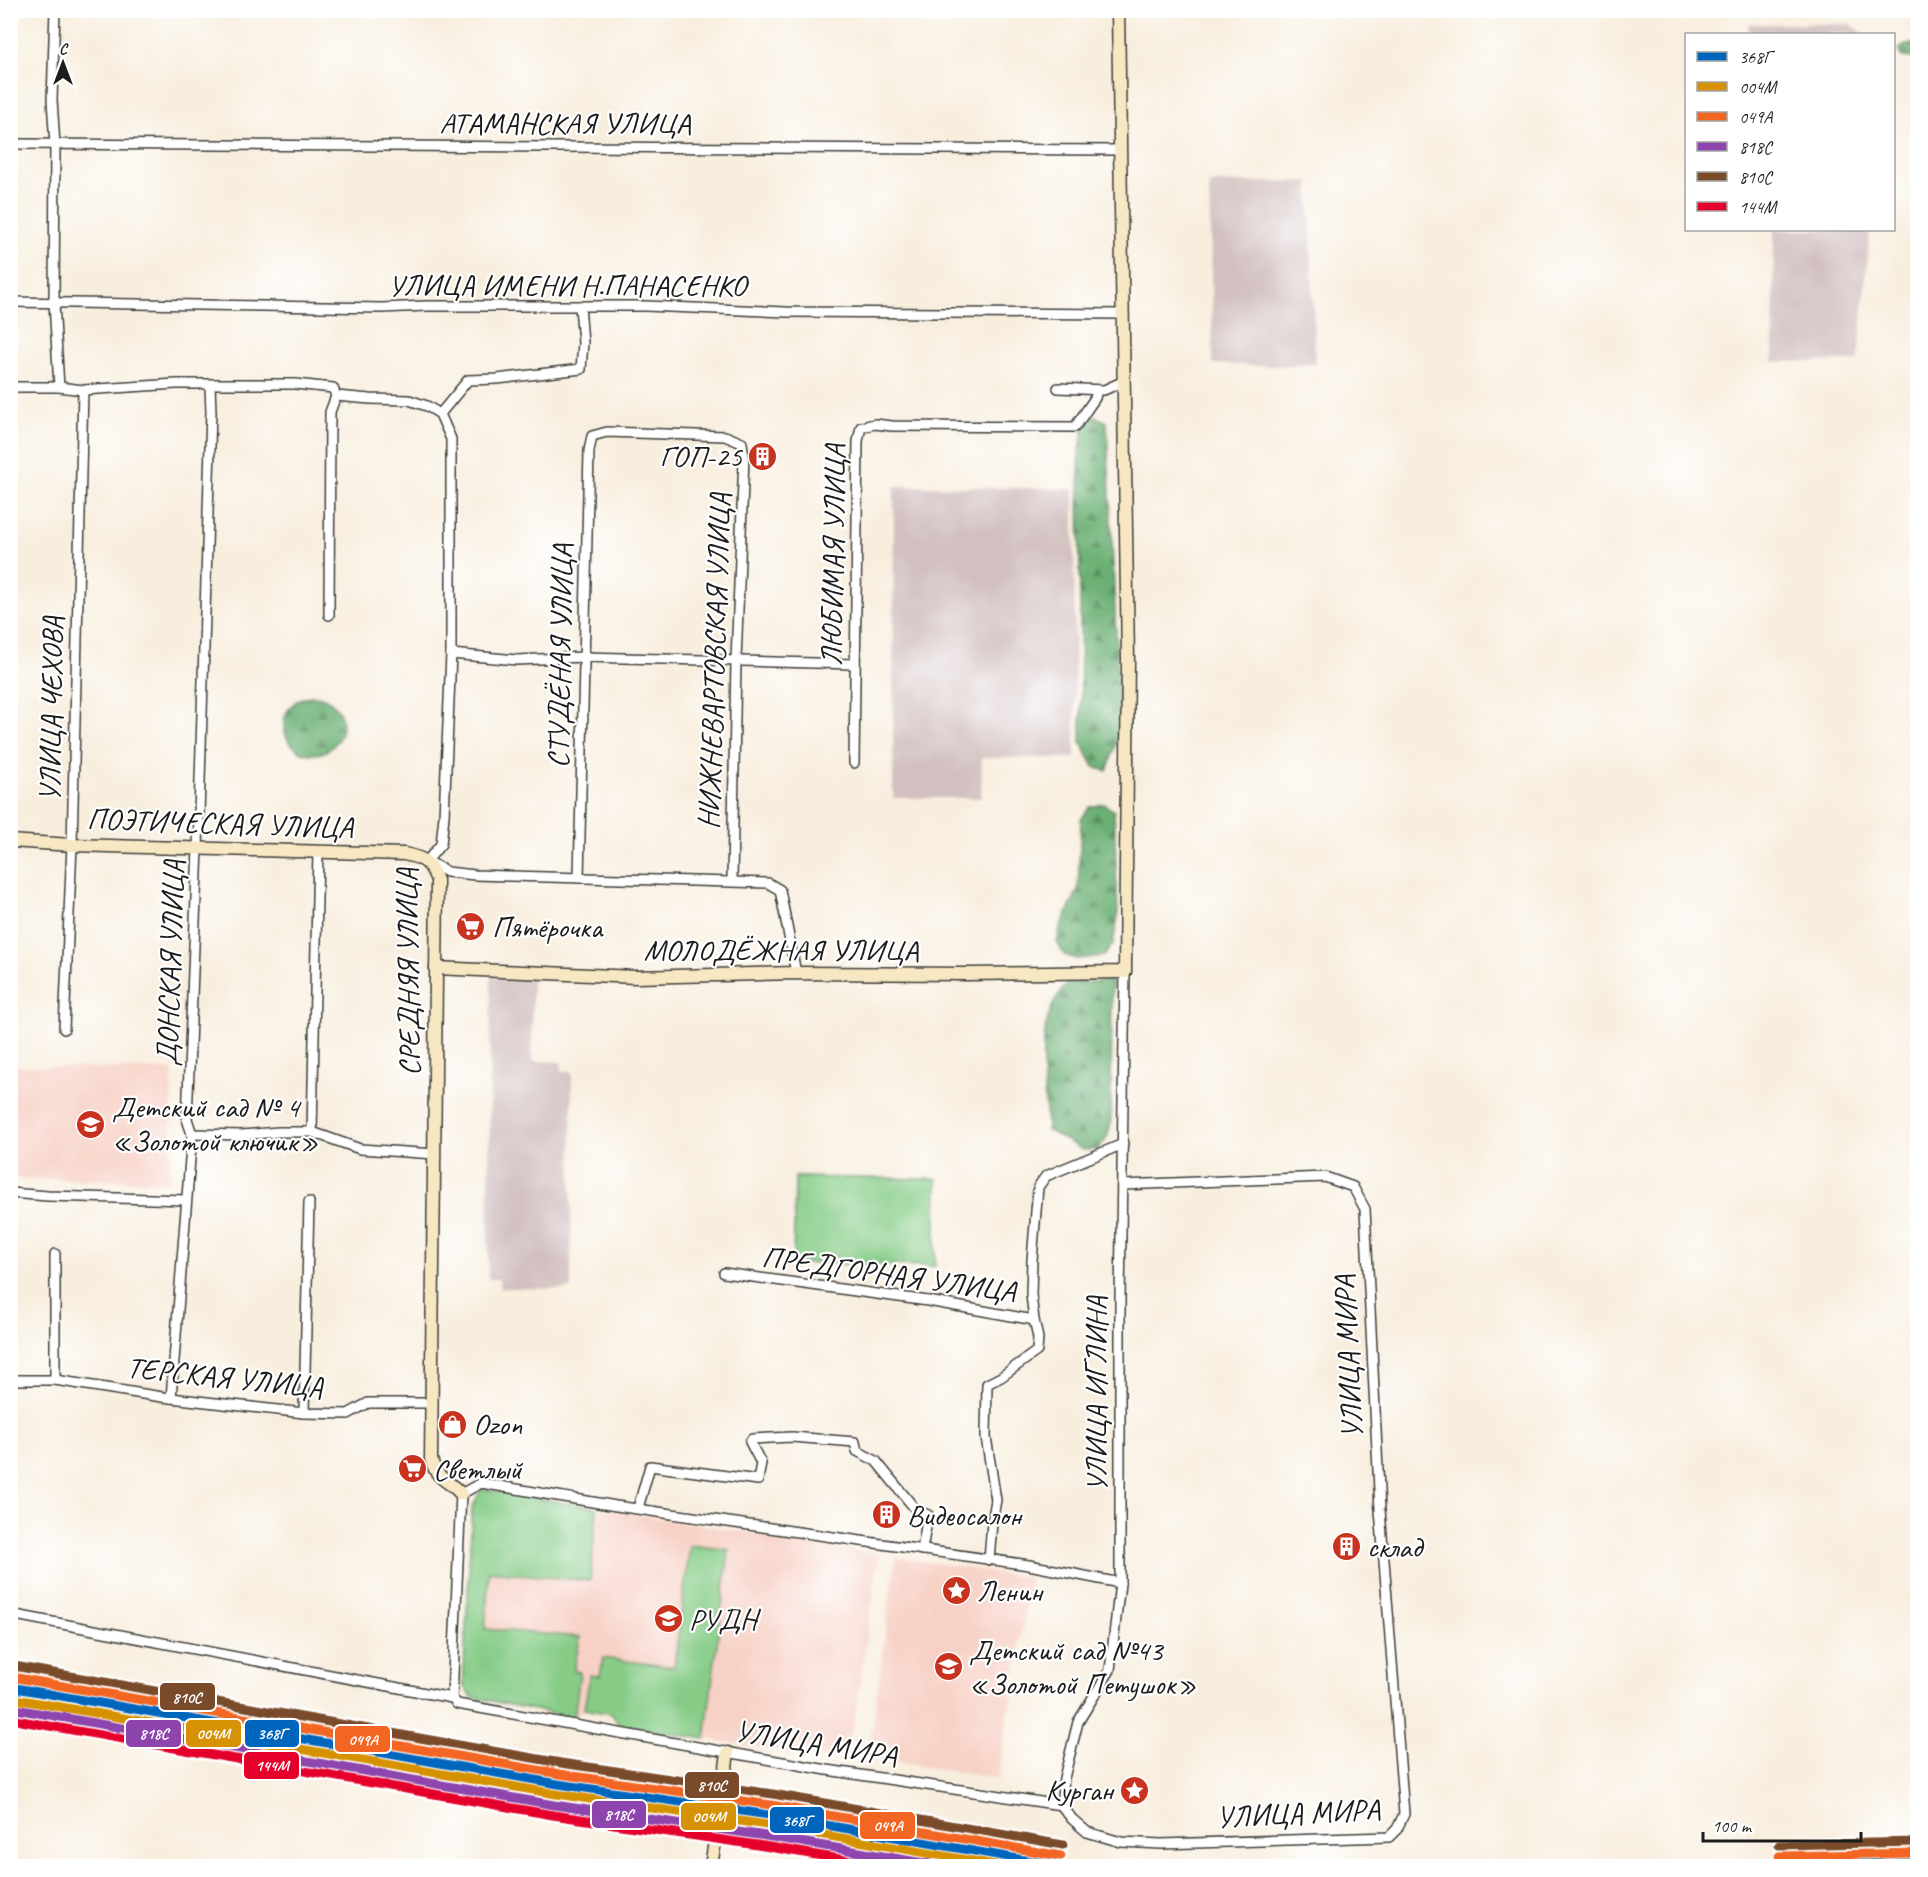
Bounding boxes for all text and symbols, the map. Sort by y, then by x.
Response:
north arrow [33,33,93,93]
legend [1685,33,1895,231]
text: С [59,39,69,59]
text: 368Г [1739,46,1775,68]
text: 004М [1739,76,1778,98]
street label: АТАМАНСКАЯ УЛИЦА [439,104,691,142]
text: 049А [1739,106,1773,128]
text: 818С [1739,136,1774,158]
text: 810С [1739,166,1774,188]
text: 144М [1739,196,1778,218]
street label: УЛИЦА ИМЕНИ Н.ПАНАСЕНКО [388,266,749,304]
place label: ГОП-25 [660,437,743,475]
building icon: ГОП-25 [747,440,779,472]
street label: ЛЮБИМАЯ УЛИЦА [812,442,854,666]
street label: НИЖНЕВАРТОВСКАЯ УЛИЦА [689,491,739,830]
street label: СТУДЁНАЯ УЛИЦА [539,543,581,768]
street label: УЛИЦА ЧЕХОВА [30,615,72,802]
street label: ПОЭТИЧЕСКАЯ УЛИЦА [86,799,355,847]
street label: ДОНСКАЯ УЛИЦА [147,858,193,1067]
street label: СРЕДНЯЯ УЛИЦА [387,867,429,1076]
place label: Пятёрочка [492,908,604,946]
supermarket icon: Пятёрочка [455,911,487,943]
street label: МОЛОДЁЖНАЯ УЛИЦА [644,931,919,969]
place label: Детский сад № 4 «Золотой ключик» [112,1088,318,1160]
school or university icon: Детский сад № 4 «Золотой ключик» [75,1108,107,1140]
street label: ПРЕДГОРНАЯ УЛИЦА [760,1237,1020,1311]
street label: УЛИЦА МИРА [1325,1273,1371,1440]
street label: УЛИЦА ИГЛИНА [1077,1295,1115,1492]
street label: ТЕРСКАЯ УЛИЦА [125,1348,326,1406]
place label: Ozon [473,1405,523,1443]
shop icon: Ozon [436,1408,468,1440]
place label: Светлый [433,1450,523,1488]
supermarket icon: Светлый [396,1453,428,1485]
place label: Видеосалон [907,1496,1023,1534]
building icon: Видеосалон [870,1499,902,1531]
place label: склад [1367,1528,1424,1566]
building icon: склад [1330,1531,1362,1563]
place label: Ленин [977,1572,1044,1610]
place icon: Ленин [940,1575,972,1607]
place label: РУДН [689,1600,762,1638]
school or university icon: РУДН [652,1603,684,1635]
place label: Детский сад №43 «Золотой Петушок» [969,1631,1197,1703]
school or university icon: Детский сад №43 «Золотой Петушок» [932,1651,964,1683]
line badge: 810С [159,1682,216,1711]
text: 810С [172,1688,204,1708]
street label: УЛИЦА МИРА [732,1711,901,1775]
line badge: 818С [125,1719,182,1748]
line badge: 004М [185,1719,242,1748]
line badge: 368Г [244,1719,300,1748]
text: 818С [139,1724,171,1744]
text: 004М [196,1724,232,1744]
text: 368Г [257,1724,290,1744]
line badge: 049А [334,1725,391,1753]
text: 049А [348,1730,380,1750]
line badge: 144М [243,1751,300,1780]
text: 144М [255,1756,291,1776]
line badge: 810С [684,1771,740,1799]
place label: Курган [1045,1771,1116,1809]
place icon: Курган [1118,1774,1150,1806]
text: 810С [697,1776,729,1796]
street label: УЛИЦА МИРА [1215,1790,1382,1836]
line badge: 818С [591,1800,647,1829]
line badge: 004М [680,1802,737,1831]
text: 818С [604,1805,636,1825]
scale bar [1703,1805,1860,1843]
line badge: 368Г [769,1806,825,1834]
text: 004М [692,1807,728,1827]
text: 368Г [782,1811,815,1831]
line badge: 049А [859,1811,916,1840]
text: 100 m [1712,1815,1753,1837]
text: 049А [873,1816,905,1836]

